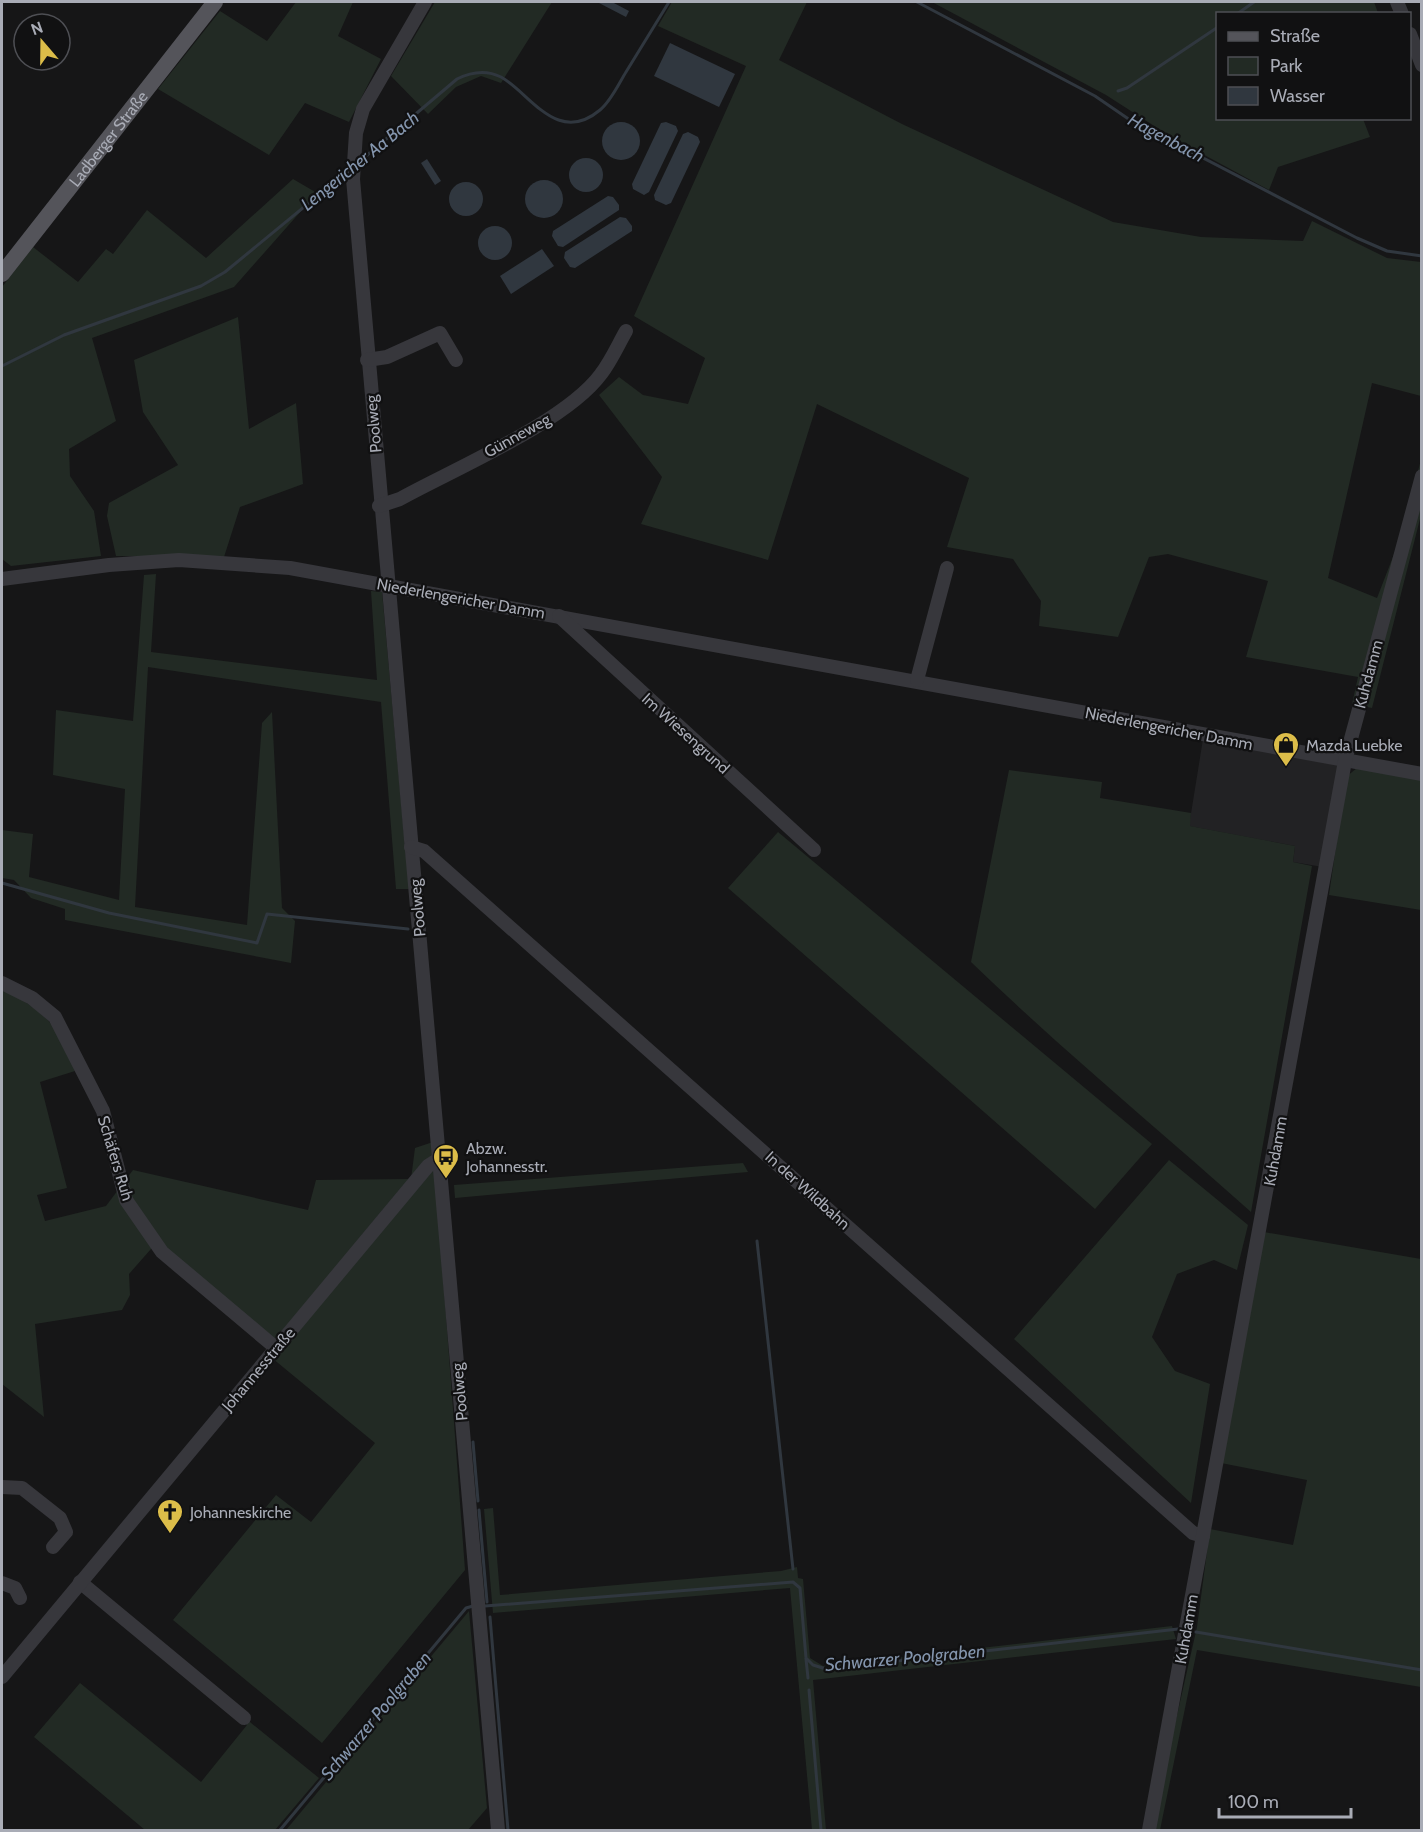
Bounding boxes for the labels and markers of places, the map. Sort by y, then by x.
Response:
shop icon: Mazda Luebke [1271,730,1301,768]
place label: Mazda Luebke [1306,736,1402,755]
place label: Abzw. Johannesstr. [465,1139,548,1176]
bus stop icon: Abzw. Johannesstr. [431,1142,461,1180]
church icon: Johanneskirche [155,1497,185,1535]
place label: Johanneskirche [189,1503,291,1522]

